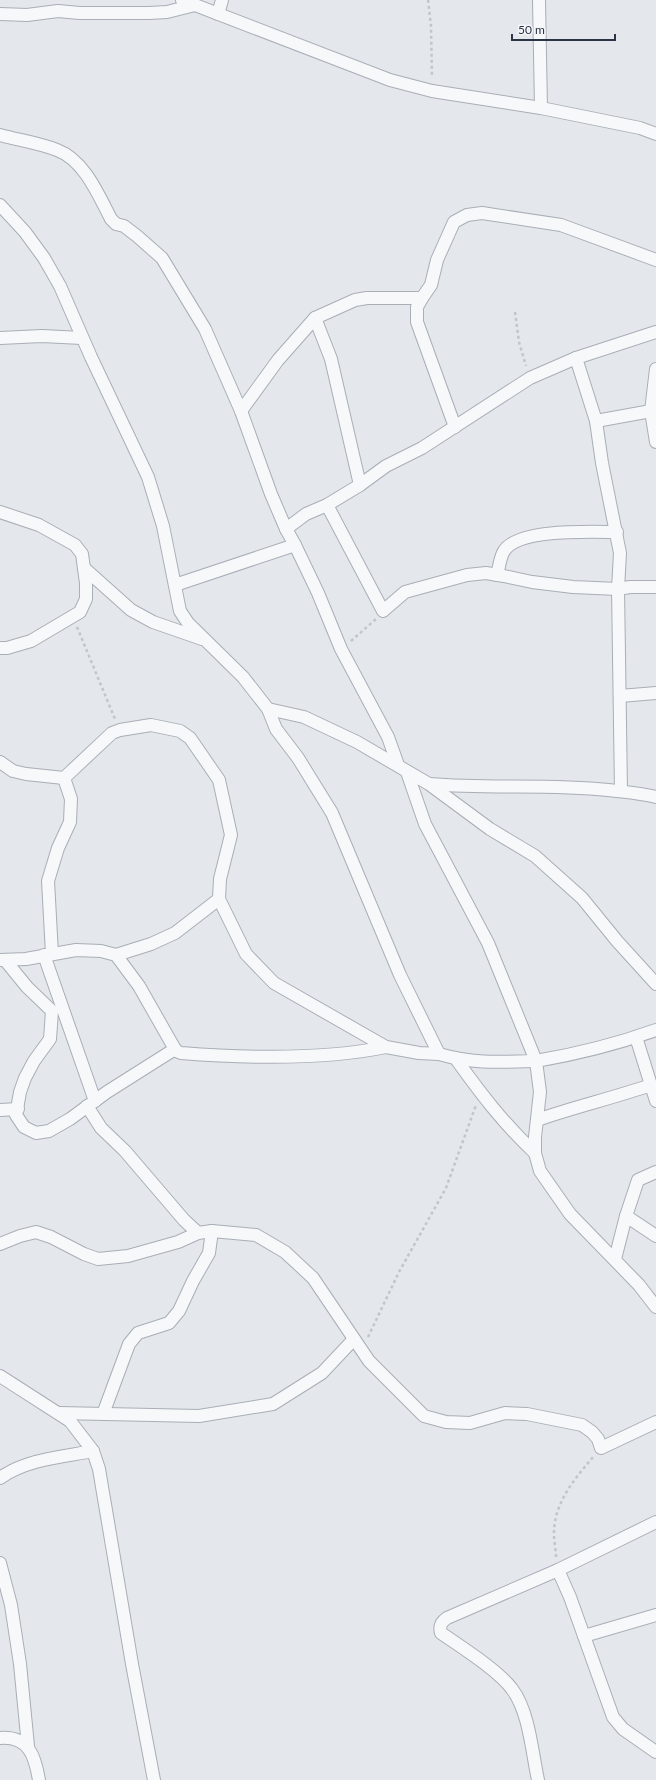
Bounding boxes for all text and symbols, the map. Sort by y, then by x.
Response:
scale bar [512,16,615,42]
text: 50 m [518,22,545,37]

